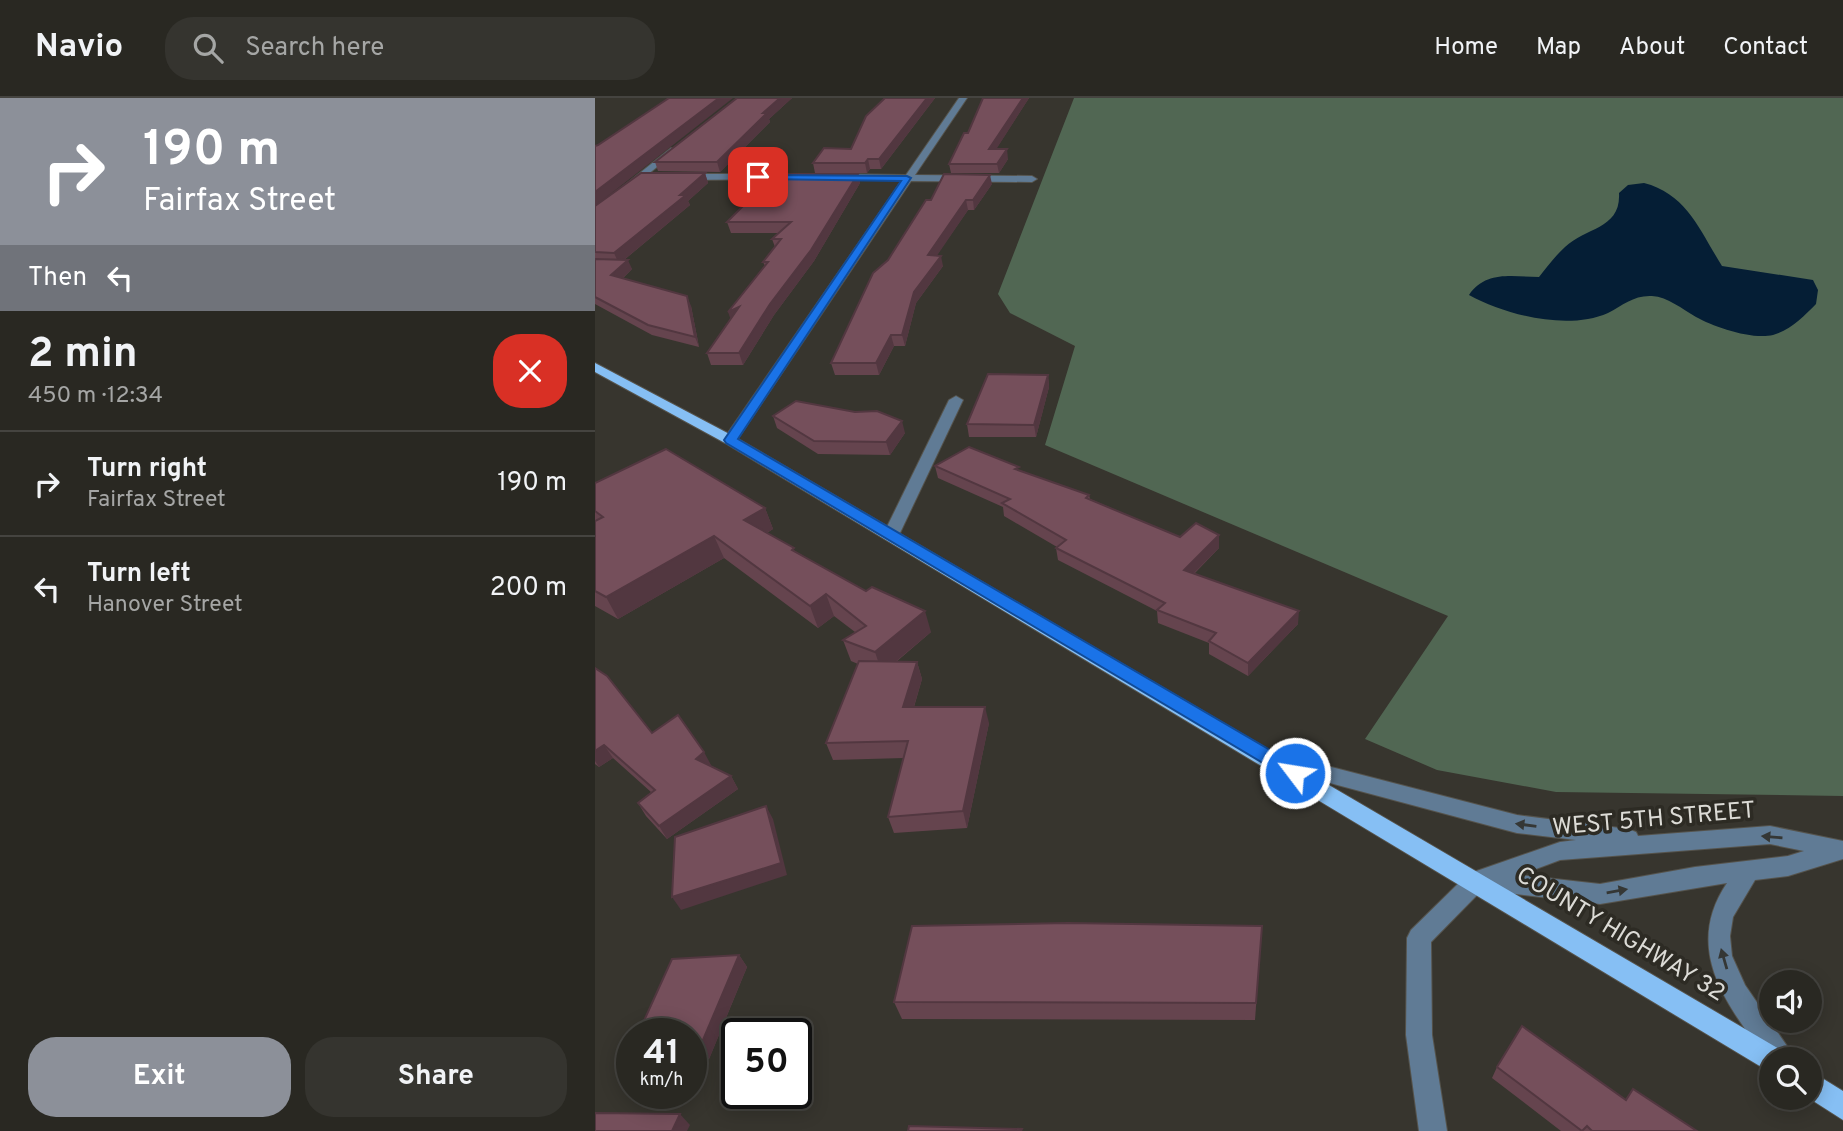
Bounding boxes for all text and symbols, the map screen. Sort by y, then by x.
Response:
search box [165,17,655,80]
text: Navio [35,27,123,69]
icon: search [189,29,227,67]
text: Search here [245,32,384,65]
text: Home [1434,33,1498,63]
text: Map [1536,33,1581,63]
text: About [1619,33,1685,63]
text: Contact [1723,33,1808,63]
text: 190 m [143,121,280,183]
icon: right [28,126,119,217]
pin [728,147,788,207]
icon: arrive [739,158,777,196]
text: Fairfax Street [143,182,336,222]
icon: left [101,259,139,297]
text: Then [28,262,87,295]
text: 2 min [28,329,138,382]
button: close [493,334,567,408]
text: 450 m · 12:34 [28,382,163,411]
text: Turn right [87,453,207,486]
icon: right [28,465,66,503]
text: 190 m [497,467,567,500]
text: Fairfax Street [87,486,226,515]
text: Turn left [87,558,191,591]
icon: left [28,570,66,608]
text: 200 m [490,572,567,605]
text: Hanover Street [87,591,243,620]
position arrow [1258,736,1332,810]
street label: WEST 5TH STREET [1551,796,1757,844]
one-way arrow [1515,820,1537,831]
one-way arrow [1761,831,1783,842]
street label: COUNTY HIGHWAY 32 [1510,861,1730,1009]
one-way arrow [1606,885,1628,896]
one-way arrow [1718,949,1728,970]
map controls [1759,970,1822,1110]
button: sound [1759,970,1822,1033]
speed limit sign: 50 [721,1018,812,1109]
text: 41 [643,1032,680,1076]
button: Exit [28,1037,291,1117]
button: Share [305,1037,567,1117]
button: search [1759,1047,1822,1110]
text: km/h [640,1069,683,1092]

